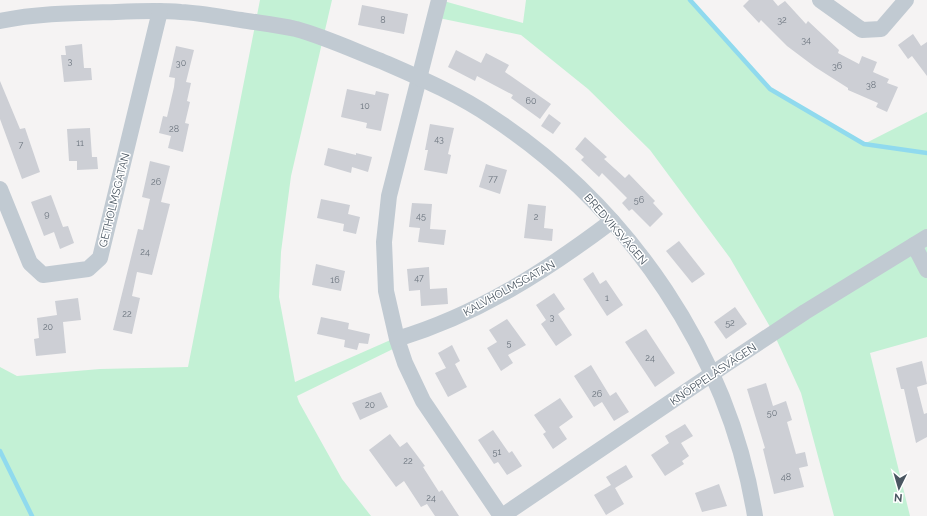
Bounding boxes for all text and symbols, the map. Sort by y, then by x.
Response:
house number: 8 [380,15,386,25]
house number: 32 [777,15,787,25]
house number: 34 [801,35,811,45]
house number: 3 [68,56,73,66]
house number: 30 [176,58,187,68]
house number: 36 [832,61,843,71]
house number: 38 [866,80,876,90]
house number: 60 [526,96,537,106]
house number: 10 [360,101,370,111]
house number: 28 [169,124,179,134]
house number: 43 [434,134,444,144]
house number: 11 [76,138,84,148]
house number: 7 [19,140,24,150]
street label: GETHOLMSGATAN [96,152,133,249]
house number: 77 [488,174,498,184]
house number: 26 [151,177,162,187]
street label: BREDVIKSVÄGEN [581,191,650,267]
house number: 56 [634,195,645,205]
house number: 9 [44,209,50,219]
house number: 45 [416,211,426,221]
house number: 2 [534,212,539,222]
house number: 24 [140,247,150,257]
street label: KALVHOLMSGATAN [461,258,557,319]
house number: 47 [414,273,424,283]
house number: 16 [330,275,340,285]
house number: 1 [605,293,609,303]
house number: 22 [122,309,132,319]
house number: 3 [550,312,555,322]
house number: 52 [725,318,735,328]
house number: 20 [43,322,54,332]
house number: 5 [507,338,512,348]
street label: KNÖPPELÅSVÄGEN [667,340,759,408]
house number: 24 [645,353,655,363]
house number: 26 [592,389,603,399]
house number: 20 [365,400,376,410]
house number: 50 [767,408,778,418]
house number: 51 [493,447,502,457]
house number: 22 [403,456,413,466]
north arrow [879,468,919,508]
house number: 48 [781,472,791,482]
text: N [893,491,903,504]
house number: 24 [426,493,436,503]

